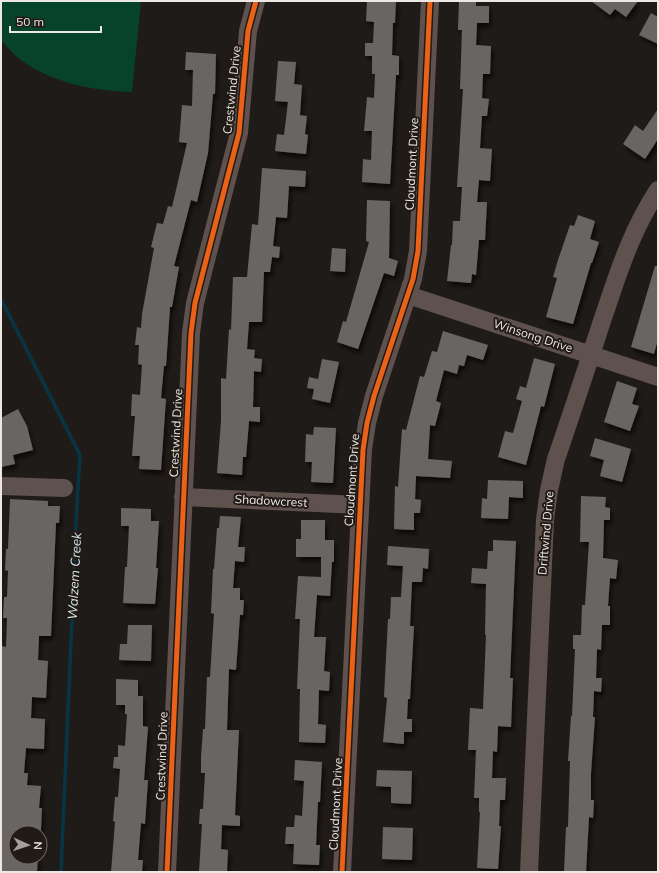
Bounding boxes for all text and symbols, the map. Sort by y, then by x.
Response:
scale bar [10,8,101,34]
text: 50 m [16,14,44,29]
street label: Crestwind Drive [219,45,244,135]
street label: Cloudmont Drive [402,117,421,211]
street label: Winsong Drive [492,316,575,355]
street label: Crestwind Drive [166,388,185,478]
street label: Cloudmont Drive [341,433,362,527]
street label: Shadowcrest [234,491,308,510]
street label: Driftwind Drive [534,491,557,575]
water label: Walzem Creek [64,532,84,620]
street label: Crestwind Drive [152,711,171,801]
street label: Cloudmont Drive [326,757,345,851]
north arrow [8,825,48,865]
text: N [31,841,45,850]

